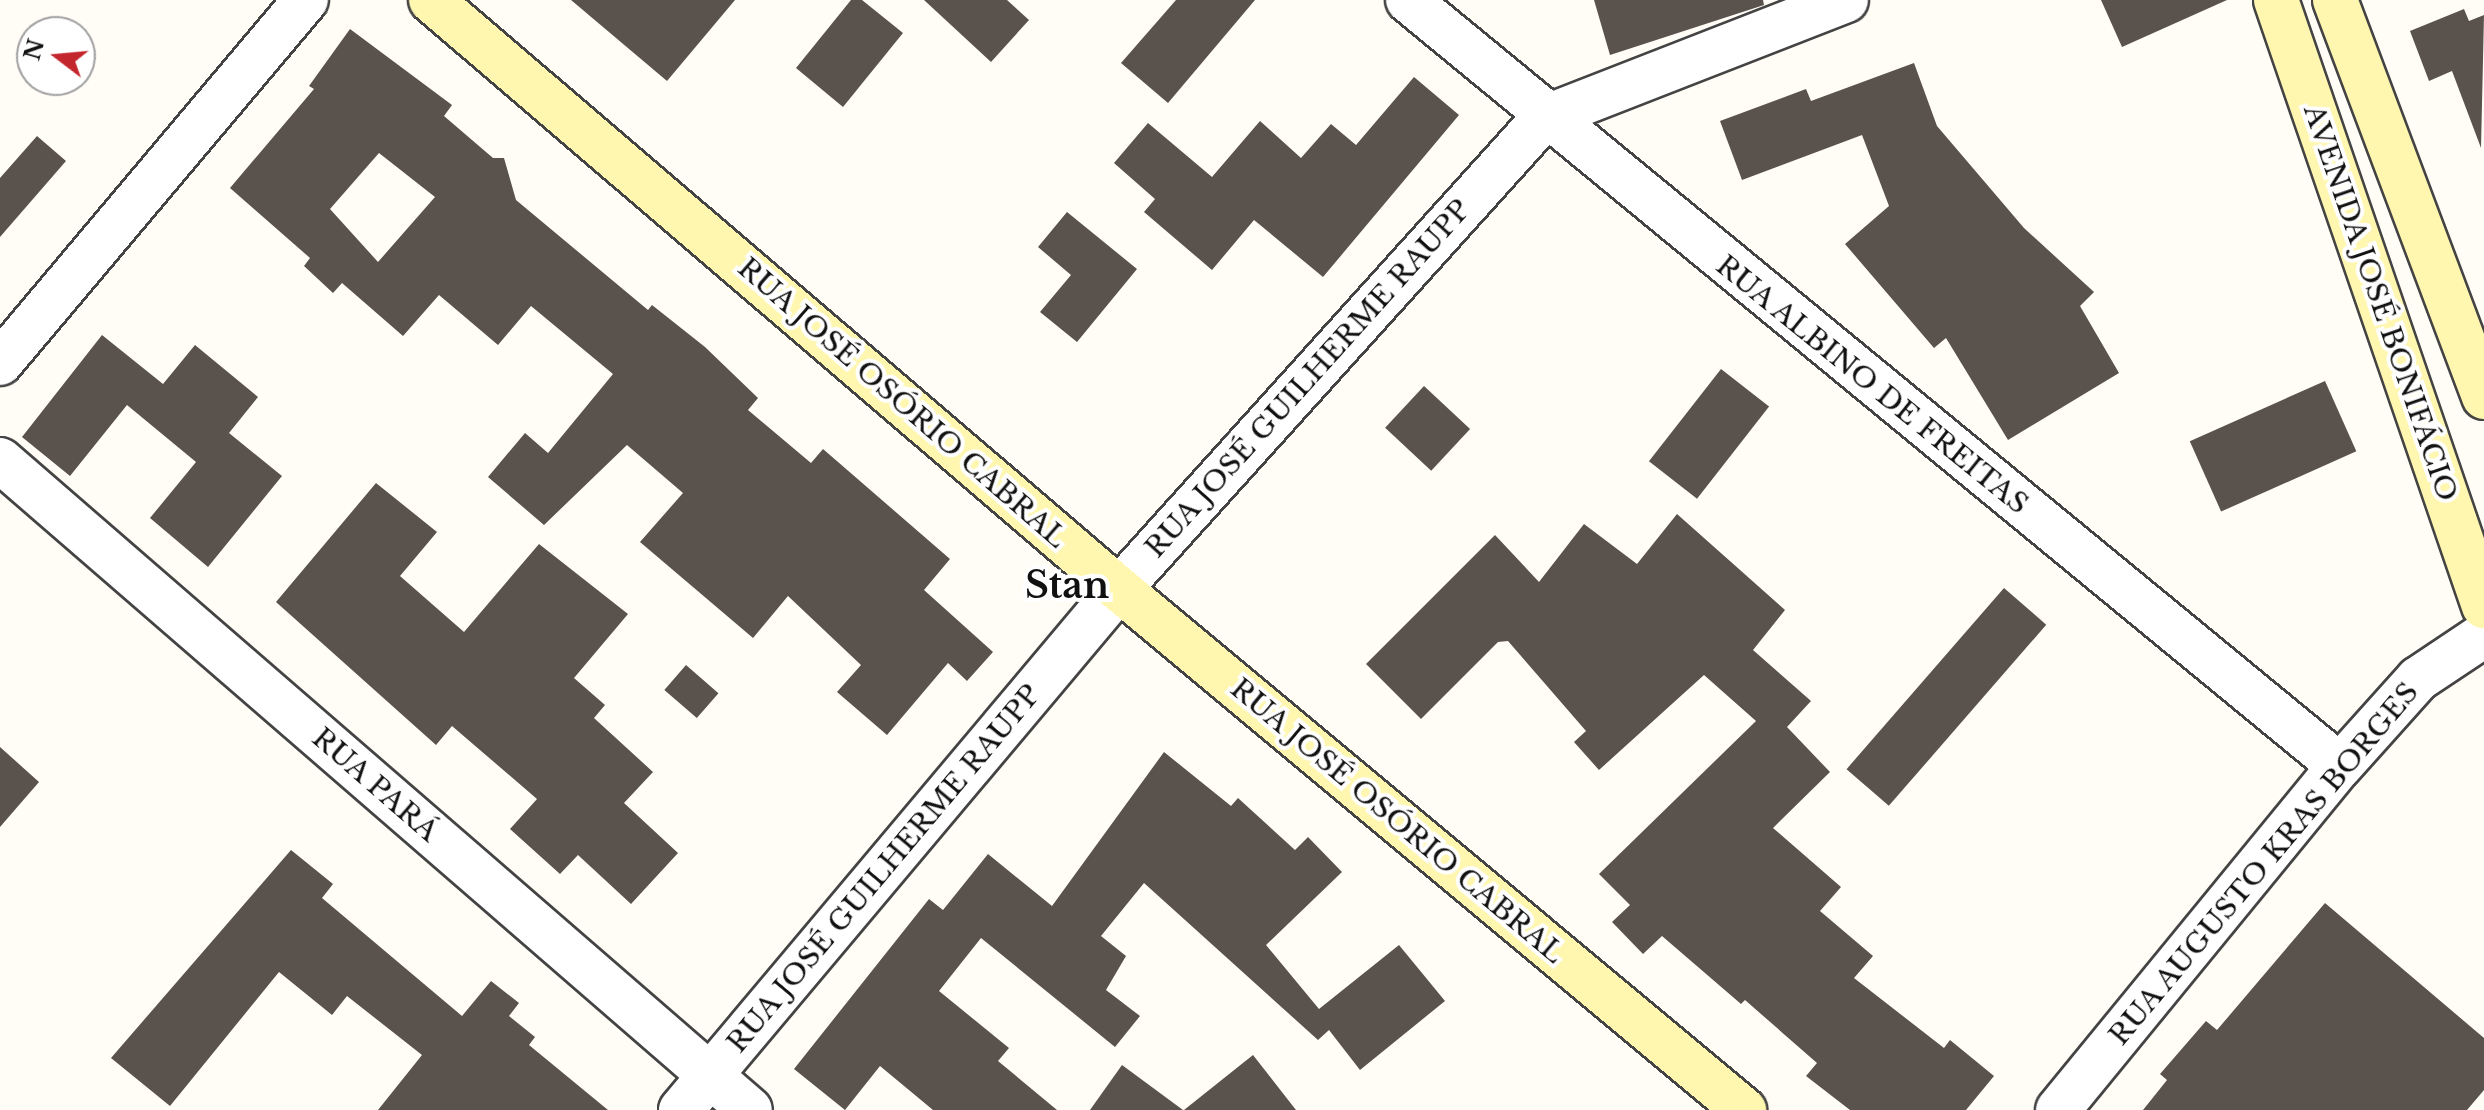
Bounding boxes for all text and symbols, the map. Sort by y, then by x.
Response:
north arrow [16,16,96,96]
text: N [19,36,50,63]
street label: AVENIDA JOSÉ BONIFÁCIO [2296,100,2464,506]
street label: RUA JOSÉ GUILHERME RAUPP [1138,193,1478,565]
street label: RUA ALBINO DE FREITAS [1708,248,2036,522]
street label: RUA JOSÉ OSÓRIO CABRAL [730,251,1074,555]
district label: Stan [1025,564,1109,608]
street label: RUA JOSÉ OSÓRIO CABRAL [1223,671,1571,971]
street label: RUA AUGUSTO KRAS BORGES [2102,675,2426,1053]
street label: RUA JOSÉ GUILHERME RAUPP [720,678,1048,1060]
street label: RUA PARÁ [305,721,445,849]

